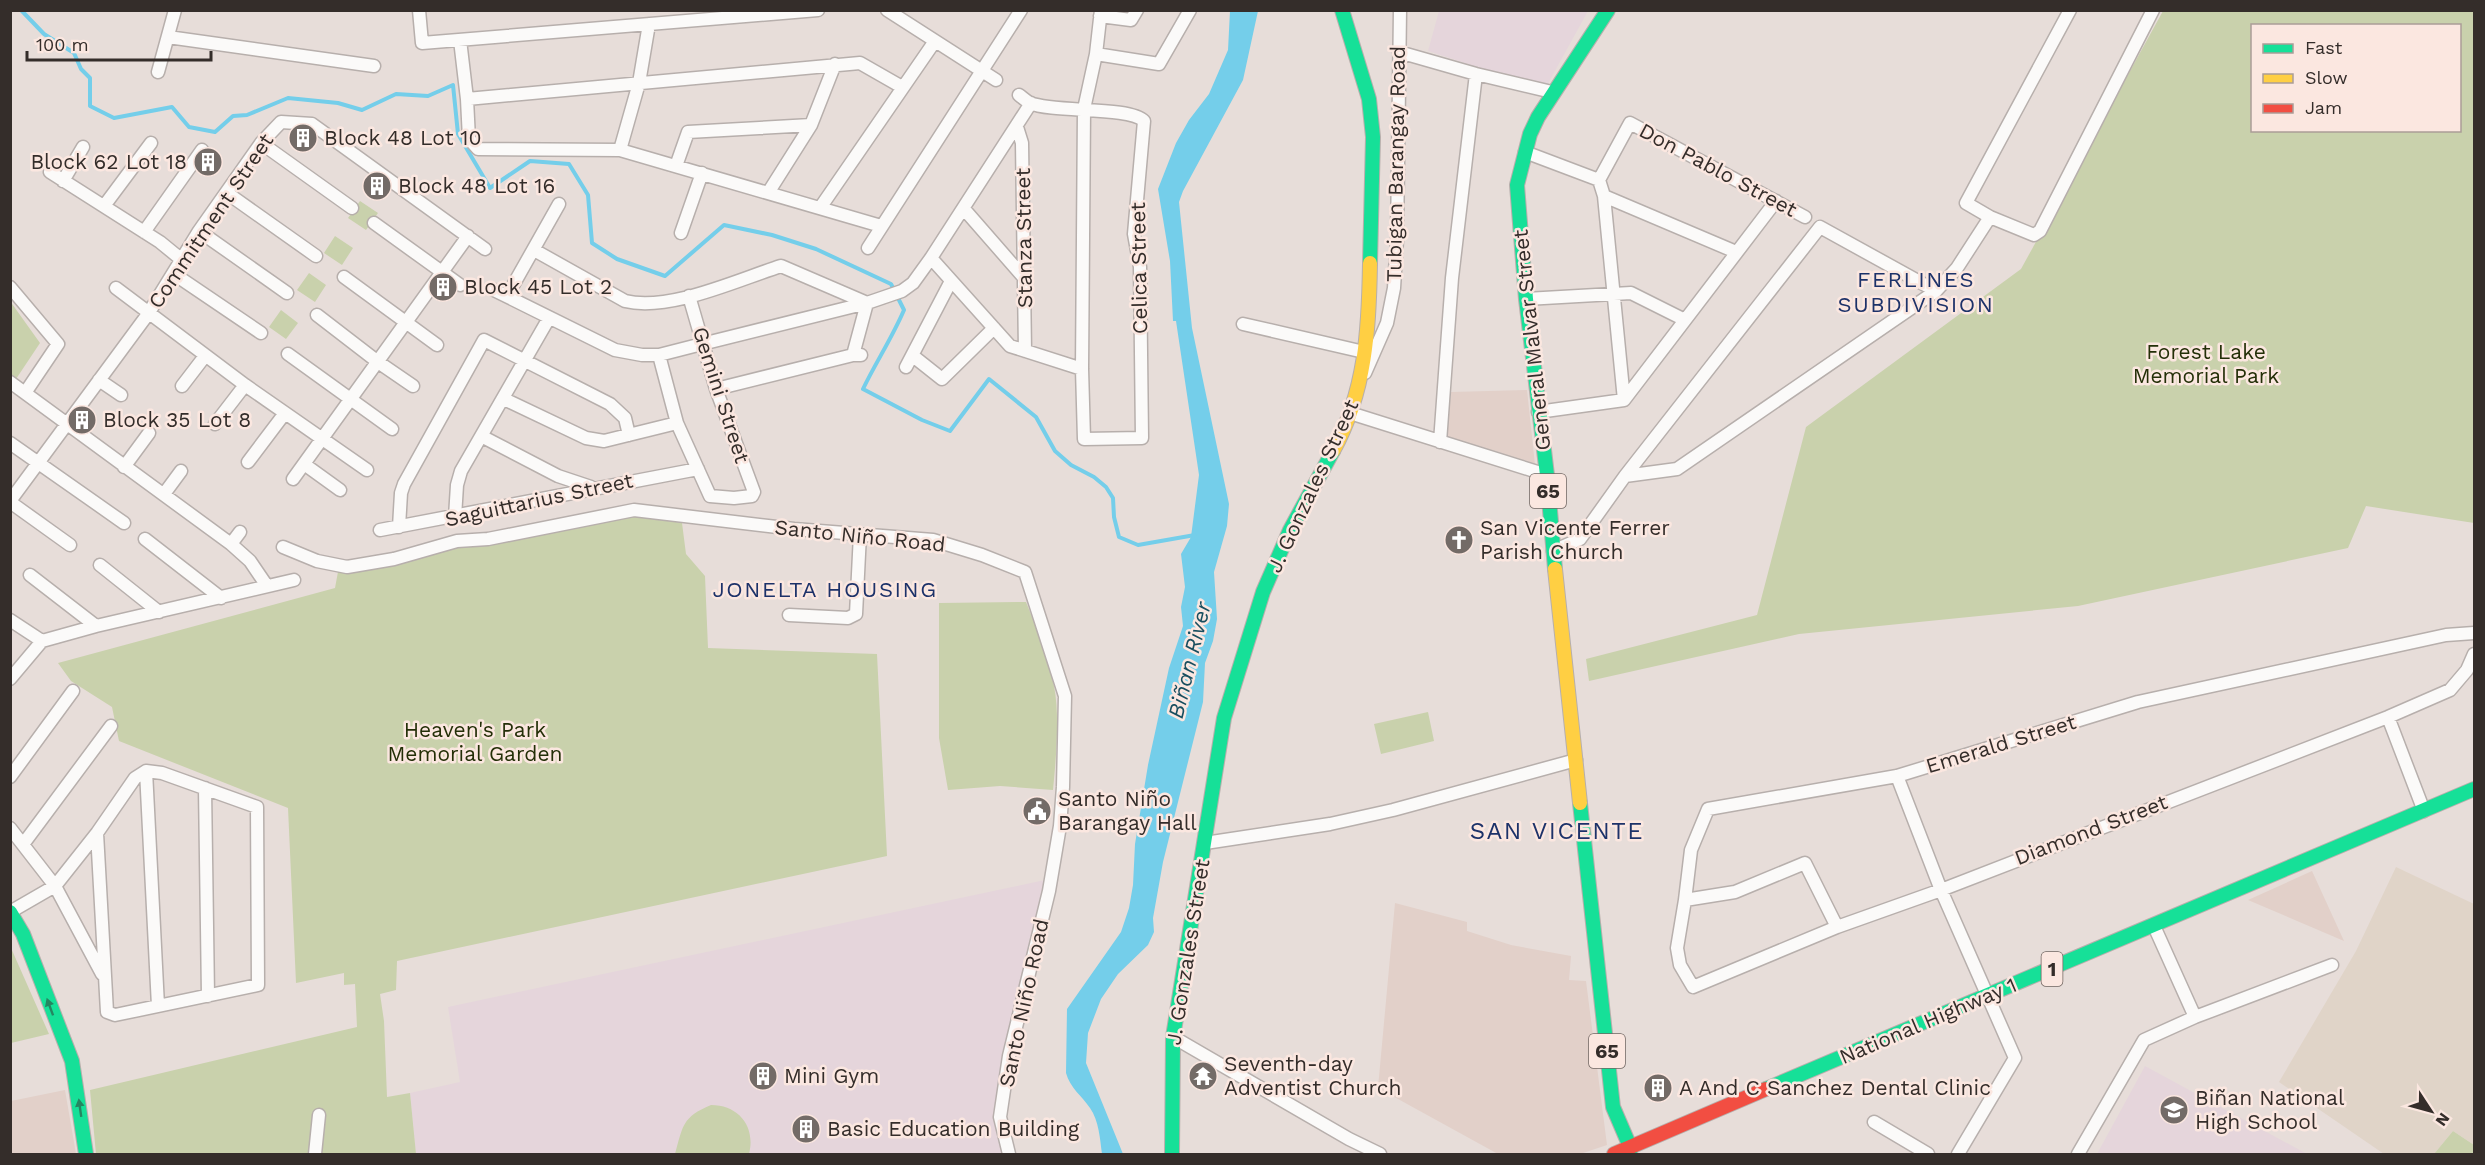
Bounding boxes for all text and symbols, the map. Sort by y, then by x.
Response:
scale bar [27,24,212,62]
legend [2251,24,2461,132]
text: 100 m [36,34,89,55]
text: Fast [2305,37,2343,58]
street label: Tubigan Barangay Road [1381,46,1410,282]
text: Slow [2305,67,2348,88]
text: Jam [2305,97,2342,118]
street label: Don Pablo Street [1635,117,1802,222]
building icon: Block 48 Lot 10 [287,122,319,154]
place label: Block 48 Lot 10 [324,125,481,150]
street label: Commitment Street [143,128,279,313]
building icon: Block 62 Lot 18 [192,146,224,178]
place label: Block 62 Lot 18 [30,149,187,174]
street label: Stanza Street [1010,168,1037,308]
building icon: Block 48 Lot 16 [361,170,393,202]
place label: Block 48 Lot 16 [398,173,555,198]
street label: Celica Street [1125,202,1152,334]
street label: General Malvar Street [1507,228,1556,452]
district label: FERLINES SUBDIVISION [1838,267,1994,317]
building icon: Block 45 Lot 2 [427,271,459,303]
place label: Block 45 Lot 2 [464,274,612,299]
street label: Gemini Street [688,324,755,466]
park label: Forest Lake Memorial Park [2133,339,2279,388]
street label: J. Gonzales Street [1261,395,1364,576]
building icon: Block 35 Lot 8 [66,404,98,436]
place label: Block 35 Lot 8 [103,407,251,432]
street label: Saguittarius Street [443,467,635,532]
road number: 65 [1530,474,1566,508]
street label: Santo Niño Road [773,514,947,557]
place label: San Vicente Ferrer Parish Church [1480,515,1670,564]
church icon: San Vicente Ferrer Parish Church [1443,524,1475,556]
district label: JONELTA HOUSING [712,577,938,602]
water label: Biñan River [1163,598,1216,721]
street label: Emerald Street [1923,709,2079,778]
park label: Heaven's Park Memorial Garden [388,717,563,766]
place label: Santo Niño Barangay Hall [1058,786,1197,835]
street label: Diamond Street [2011,789,2171,870]
public building icon: Santo Niño Barangay Hall [1021,795,1053,827]
district label: SAN VICENTE [1470,817,1644,845]
street label: J. Gonzales Street [1160,857,1215,1047]
street label: Santo Niño Road [993,916,1054,1089]
road number: 1 [2042,952,2062,986]
street label: National Highway 1 [1835,972,2020,1069]
one-way arrow [45,998,54,1016]
road number: 65 [1589,1034,1625,1068]
place label: Seventh-day Adventist Church [1224,1051,1402,1100]
building icon: Mini Gym [747,1060,779,1092]
temple icon: Seventh-day Adventist Church [1187,1060,1219,1092]
place label: Mini Gym [784,1063,879,1088]
building icon: A And C Sanchez Dental Clinic [1642,1072,1674,1104]
place label: A And C Sanchez Dental Clinic [1679,1075,1991,1100]
north arrow [2401,1081,2461,1141]
place label: Biñan National High School [2195,1085,2345,1134]
school or university icon: Biñan National High School [2158,1094,2190,1126]
one-way arrow [75,1098,85,1117]
text: N [2432,1109,2454,1130]
building icon: Basic Education Building [790,1113,822,1145]
place label: Basic Education Building [827,1116,1080,1141]

